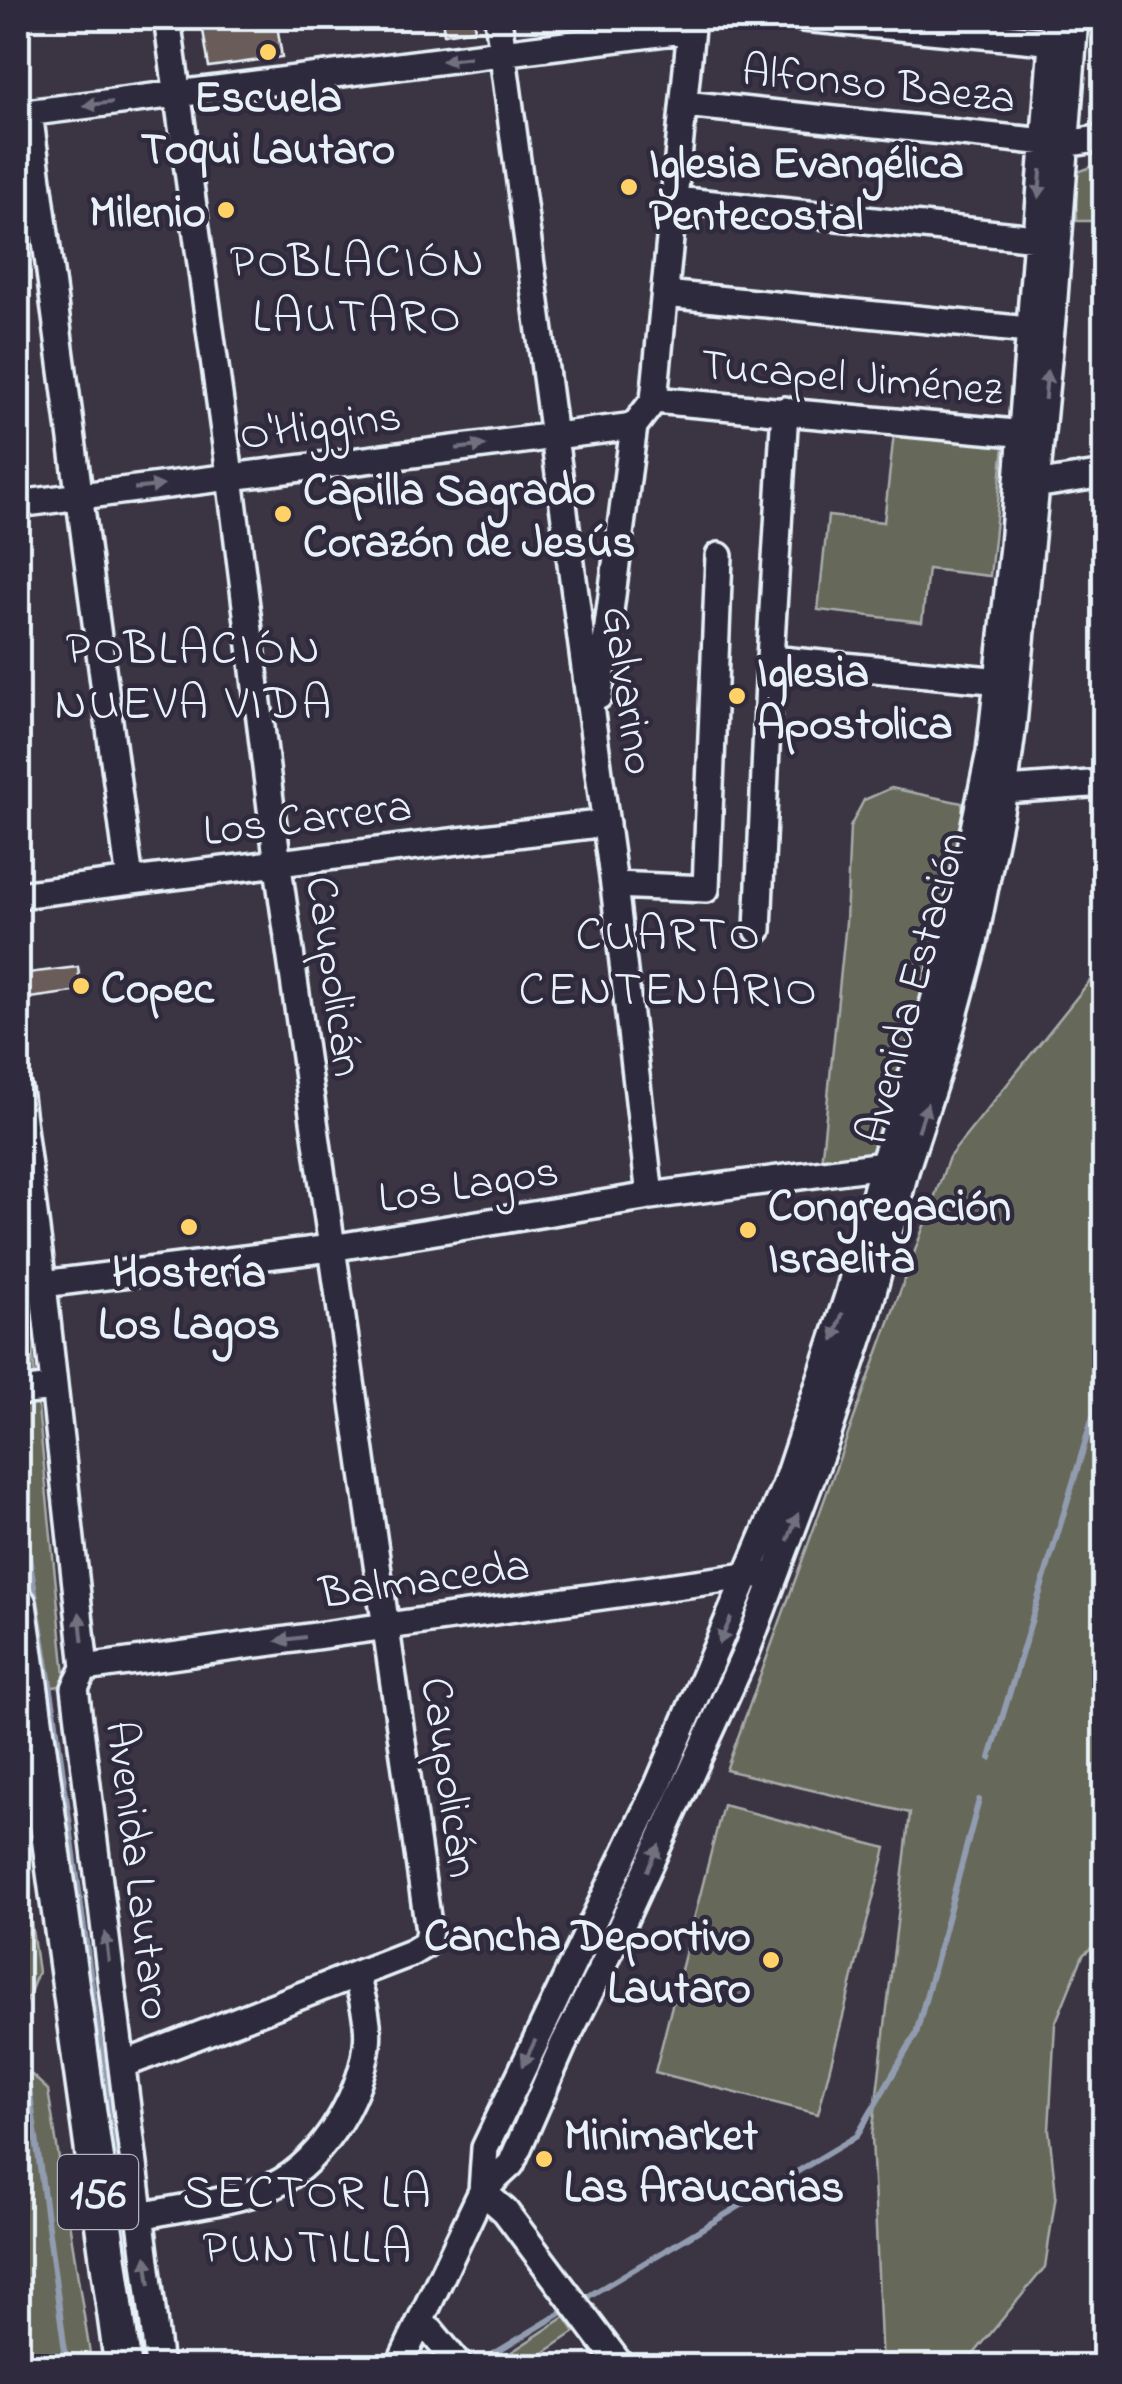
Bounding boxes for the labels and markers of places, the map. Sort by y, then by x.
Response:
marker: Escuela Toqui Lautaro [257,41,279,63]
place label: Escuela Toqui Lautaro [141,67,395,185]
place label: Iglesia Evangélica Pentecostal [649,133,964,251]
marker: Iglesia Evangélica Pentecostal [618,176,640,198]
place label: Milenio [89,182,206,248]
marker: Milenio [215,199,237,221]
place label: Capilla Sagrado Corazón de Jesús [303,460,635,578]
marker: Capilla Sagrado Corazón de Jesús [272,503,294,525]
place label: Iglesia Apostolica [757,642,953,760]
marker: Iglesia Apostolica [726,685,748,707]
place label: Copec [101,958,215,1024]
marker: Copec [70,975,92,997]
place label: Congregación Israelita [768,1176,1011,1294]
marker: Hostería Los Lagos [178,1216,200,1238]
marker: Congregación Israelita [737,1219,759,1241]
place label: Hostería Los Lagos [98,1242,280,1362]
place label: Cancha Deportivo Lautaro [424,1906,751,2024]
marker: Cancha Deportivo Lautaro [760,1949,782,1971]
place label: Minimarket Las Araucarias [564,2105,844,2223]
marker: Minimarket Las Araucarias [533,2148,555,2170]

